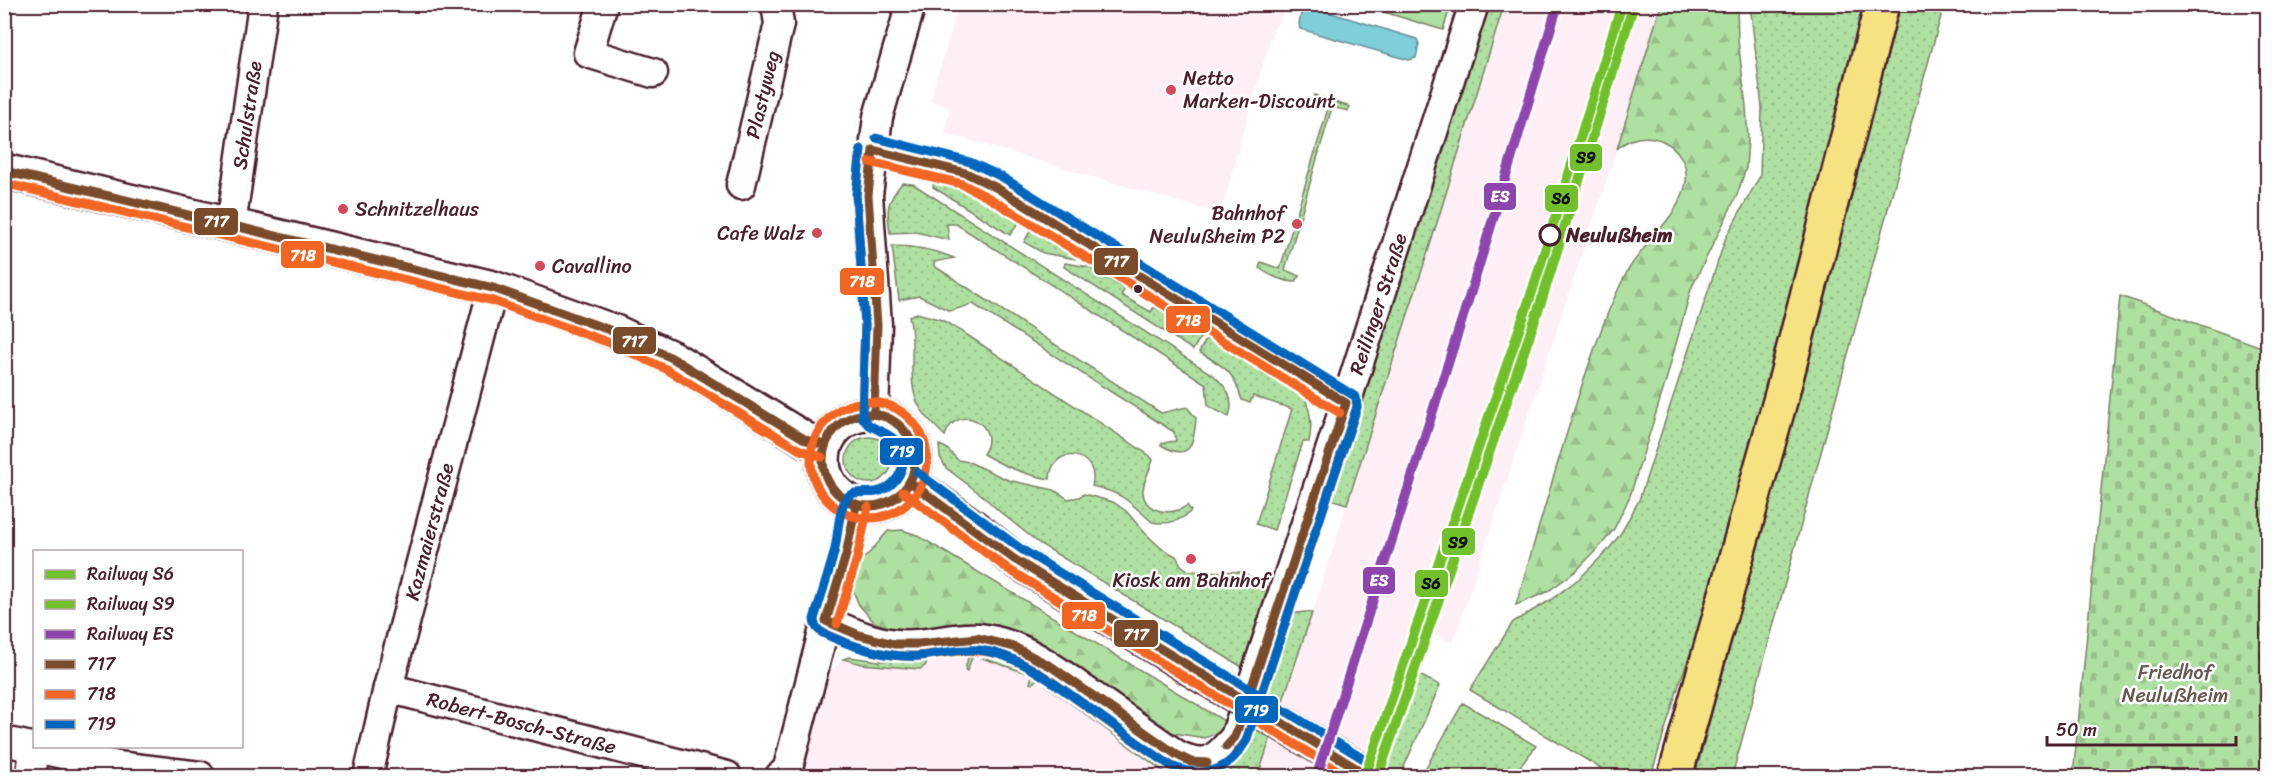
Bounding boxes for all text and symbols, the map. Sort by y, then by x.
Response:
street label: Plastyweg [736,47,790,142]
street label: Schulstraße [222,58,273,172]
place label: Netto Marken-Discount [1183,61,1336,119]
marker: Netto Marken-Discount [1164,83,1178,97]
line badge: S9 [1569,143,1603,172]
text: S9 [1575,143,1596,172]
line badge: ES [1483,182,1517,211]
text: ES [1491,182,1510,211]
line badge: S6 [1544,184,1579,213]
text: S6 [1550,184,1571,213]
place label: Schnitzelhaus [355,192,480,227]
place label: Bahnhof Neulußheim P2 [1149,196,1288,254]
marker: Schnitzelhaus [336,202,350,216]
line badge: 717 [193,207,239,236]
text: 717 [203,207,230,236]
place label: Cafe Walz [717,216,805,251]
marker: Bahnhof Neulußheim P2 [1290,217,1304,231]
place label: Neulußheim [1565,218,1673,253]
marker: Neulußheim [1539,224,1561,246]
marker: Cafe Walz [810,226,824,240]
street label: Reilinger Straße [1339,228,1417,379]
line badge: 718 [280,240,325,269]
text: 718 [290,241,316,270]
line badge: 717 [1093,247,1139,276]
text: 717 [1103,247,1130,276]
place label: Cavallino [552,249,632,284]
marker: Cavallino [533,259,547,273]
line badge: 718 [839,267,885,296]
text: 718 [849,267,875,296]
unlabelled marker [1132,283,1144,295]
line badge: 718 [1165,305,1211,334]
text: 718 [1175,306,1201,335]
line badge: 717 [612,326,657,355]
text: 717 [621,327,648,356]
line badge: 719 [879,437,924,466]
text: 719 [889,437,915,466]
street label: Kazmaierstraße [395,459,464,604]
line badge: S9 [1441,527,1476,556]
text: S9 [1447,528,1468,557]
legend [33,550,243,748]
marker: Kiosk am Bahnhof [1184,552,1198,566]
text: Railway S6 [87,558,174,590]
place label: Kiosk am Bahnhof [1113,563,1273,598]
line badge: ES [1362,566,1396,595]
text: ES [1370,566,1389,595]
line badge: S6 [1414,569,1449,598]
text: S6 [1420,569,1441,598]
text: Railway S9 [87,588,175,620]
line badge: 718 [1061,601,1106,630]
text: 718 [1071,601,1097,630]
text: Railway ES [87,618,174,650]
line badge: 717 [1113,619,1159,648]
text: 717 [1123,620,1150,649]
text: 717 [87,648,117,680]
park label: Friedhof Neulußheim [2122,655,2228,713]
text: 718 [87,678,116,710]
street label: Robert-Bosch-Straße [423,682,620,765]
line badge: 719 [1234,695,1279,724]
text: 719 [1243,696,1269,725]
text: 719 [87,708,116,740]
scale bar [2047,709,2236,747]
text: 50 m [2056,714,2097,746]

